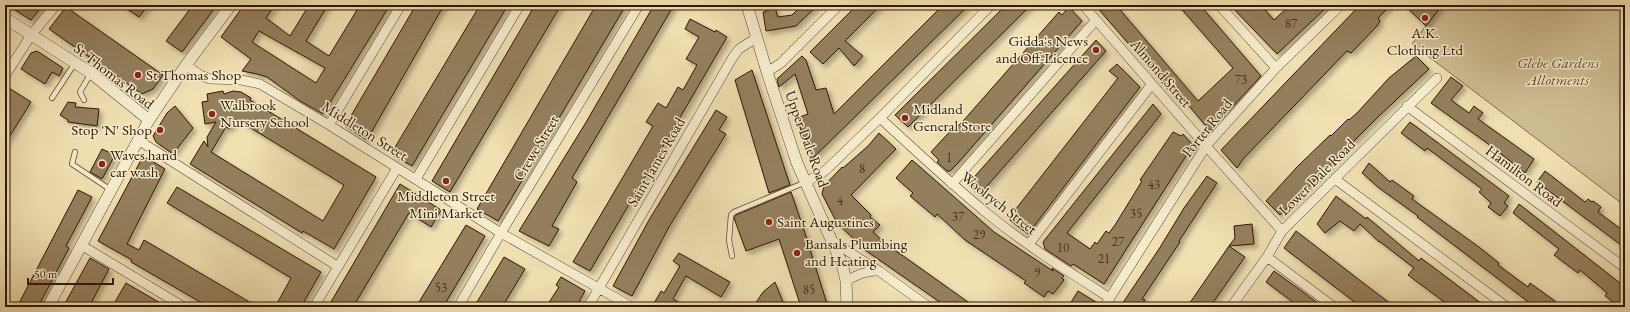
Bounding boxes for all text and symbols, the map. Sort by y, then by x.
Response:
marker: A.K. Clothing Ltd [1420,13,1430,23]
house number: 87 [1285,15,1298,32]
place label: A.K. Clothing Ltd [1387,23,1464,59]
place label: Gidda's News and Off-Licence [996,31,1088,67]
street label: Almond Street [1126,34,1196,111]
street label: St Thomas Road [70,38,159,113]
marker: Gidda's News and Off-Licence [1091,45,1101,55]
park label: Glebe Gardens Allotments [1517,53,1600,89]
place label: St Thomas Shop [146,65,242,84]
marker: St Thomas Shop [133,70,143,80]
house number: 73 [1235,71,1247,88]
street label: Upper Dale Road [781,88,834,190]
street label: Porter Road [1177,94,1236,161]
place label: Walbrook Nursery School [220,95,310,131]
street label: Middleton Street [319,97,412,165]
place label: Midland General Store [913,99,991,135]
marker: Walbrook Nursery School [207,109,217,119]
street label: Crewe Street [509,111,563,184]
street label: Saint James Road [622,113,689,210]
marker: Midland General Store [900,113,910,123]
place label: Stop 'N' Shop [71,120,152,139]
marker: Stop 'N' Shop [155,125,165,135]
street label: Lower Dale Road [1274,134,1359,219]
street label: Hamilton Road [1482,140,1567,211]
place label: Waves hand car wash [110,145,177,181]
house number: 1 [946,149,952,166]
marker: Waves hand car wash [97,159,107,169]
house number: 8 [859,160,865,177]
street label: Woolrych Street [957,167,1041,238]
marker: Middleton Street Mini Market [441,176,451,186]
house number: 43 [1148,176,1160,193]
place label: Middleton Street Mini Market [397,186,495,222]
house number: 4 [837,192,844,209]
house number: 35 [1130,205,1142,222]
house number: 37 [952,208,965,225]
place label: Saint Augustines [777,212,874,231]
marker: Saint Augustines [764,217,774,227]
house number: 29 [973,226,986,243]
house number: 27 [1112,233,1125,250]
place label: Bansals Plumbing and Heating [805,234,908,270]
house number: 10 [1057,239,1069,256]
marker: Bansals Plumbing and Heating [792,248,802,258]
house number: 21 [1098,250,1110,267]
scale bar [28,260,113,286]
house number: 9 [1034,264,1041,281]
text: 50 m [34,266,58,282]
house number: 53 [435,279,447,296]
house number: 85 [803,281,815,298]

